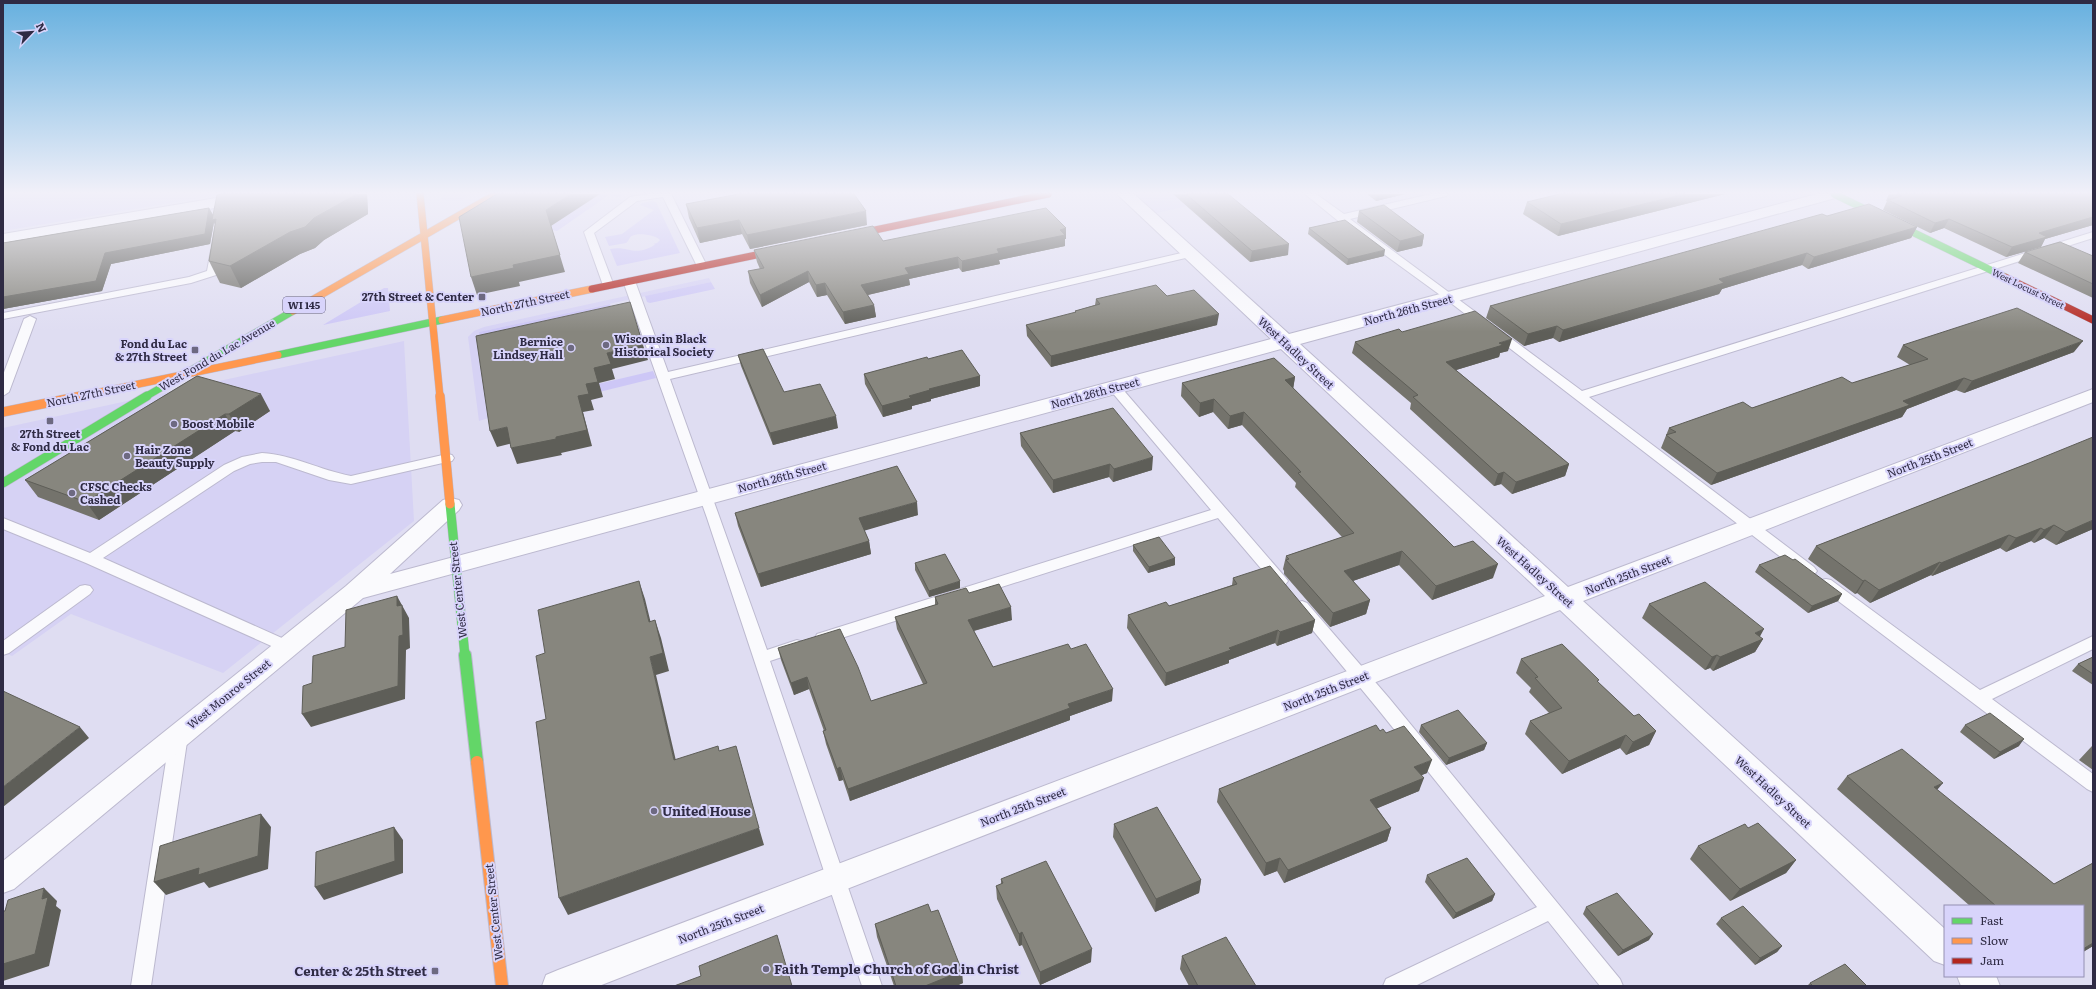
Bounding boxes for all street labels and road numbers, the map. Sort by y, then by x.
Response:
street label: West Locust Street [1990,264,2067,312]
street label: North 27th Street [479,285,571,319]
street label: North 26th Street [1362,289,1454,329]
road number: WI 145 [283,297,325,313]
street label: West Hadley Street [1255,313,1339,392]
street label: West Fond du Lac Avenue [155,314,278,394]
street label: North 26th Street [1049,372,1141,412]
street label: North 27th Street [45,376,137,410]
street label: North 25th Street [1884,433,1975,481]
street label: North 26th Street [736,456,828,496]
street label: West Hadley Street [1494,532,1578,611]
street label: West Center Street [444,540,470,639]
street label: North 25th Street [1582,550,1673,598]
street label: West Monroe Street [183,654,274,732]
street label: North 25th Street [1280,666,1371,714]
street label: West Hadley Street [1732,752,1816,831]
street label: North 25th Street [977,782,1068,830]
street label: West Center Street [480,862,506,961]
street label: North 25th Street [675,899,766,947]

